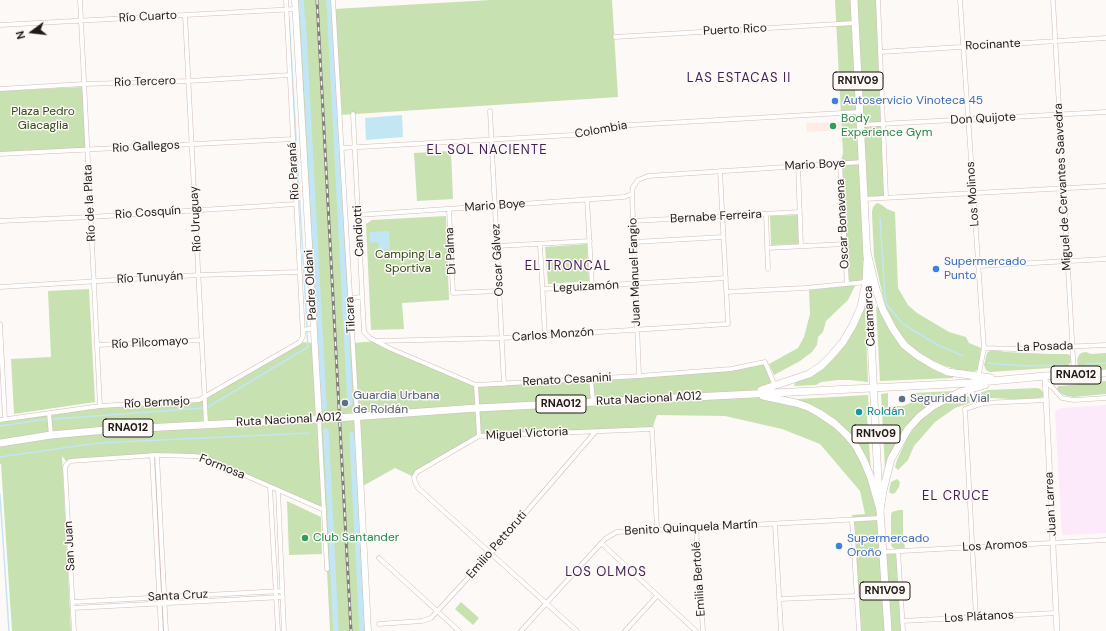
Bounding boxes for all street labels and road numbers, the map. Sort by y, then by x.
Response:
street label: Río Cuarto [119,8,177,26]
street label: Puerto Rico [703,21,767,39]
street label: Rocinante [965,36,1021,54]
road number: RN1V09 [833,72,883,90]
street label: Rio Tercero [114,74,176,90]
street label: Miguel de Cervantes Saavedra [1051,103,1075,271]
street label: Don Quijote [950,110,1016,128]
street label: Colombia [574,118,628,142]
street label: Rio Gallegos [112,138,180,156]
street label: Río Paraná [285,142,303,200]
street label: Mario Boye [784,156,846,174]
street label: Los Molinos [964,161,982,227]
street label: Río de la Plata [81,164,99,242]
street label: Oscar Bonavena [833,179,853,269]
street label: Río Uruguay [187,186,205,252]
street label: Mario Boye [464,197,526,215]
street label: Rio Cosquín [115,204,181,222]
street label: Candiotti [350,205,368,257]
street label: Bernabe Ferreira [670,207,762,227]
street label: Juan Manuel Fangio [626,217,644,327]
street label: Oscar Gálvez [489,223,507,297]
street label: Di Palma [443,227,459,275]
street label: Padre Oldani [302,249,320,321]
street label: Río Tunuyán [116,269,184,287]
street label: Leguizamón [553,278,619,296]
street label: Catamarca [861,285,879,347]
street label: Tilcara [343,296,359,334]
street label: Carlos Monzón [512,325,594,345]
street label: Río Pilcomayo [111,334,189,352]
street label: La Posada [1017,339,1073,355]
road number: RNA012 [1051,366,1101,384]
street label: Renato Cesanini [522,370,612,390]
street label: Ruta Nacional A012 [596,389,702,409]
street label: Río Bermejo [124,394,190,412]
road number: RNA012 [536,395,586,413]
street label: Ruta Nacional A012 [236,410,342,430]
road number: RNA012 [103,419,153,437]
street label: Miguel Victoria [486,425,568,443]
road number: RN1v09 [852,425,900,443]
street label: Formosa [197,451,247,483]
street label: Juan Larrea [1042,471,1060,537]
street label: Emilio Pettoruti [464,508,530,582]
street label: Benito Quinquela Martín [624,517,758,539]
street label: San Juan [62,521,78,571]
street label: Los Aromos [962,537,1028,555]
street label: Emilia Bertolé [689,541,709,617]
road number: RN1V09 [860,582,910,600]
street label: Santa Cruz [148,587,208,605]
street label: Los Plátanos [944,608,1014,626]

